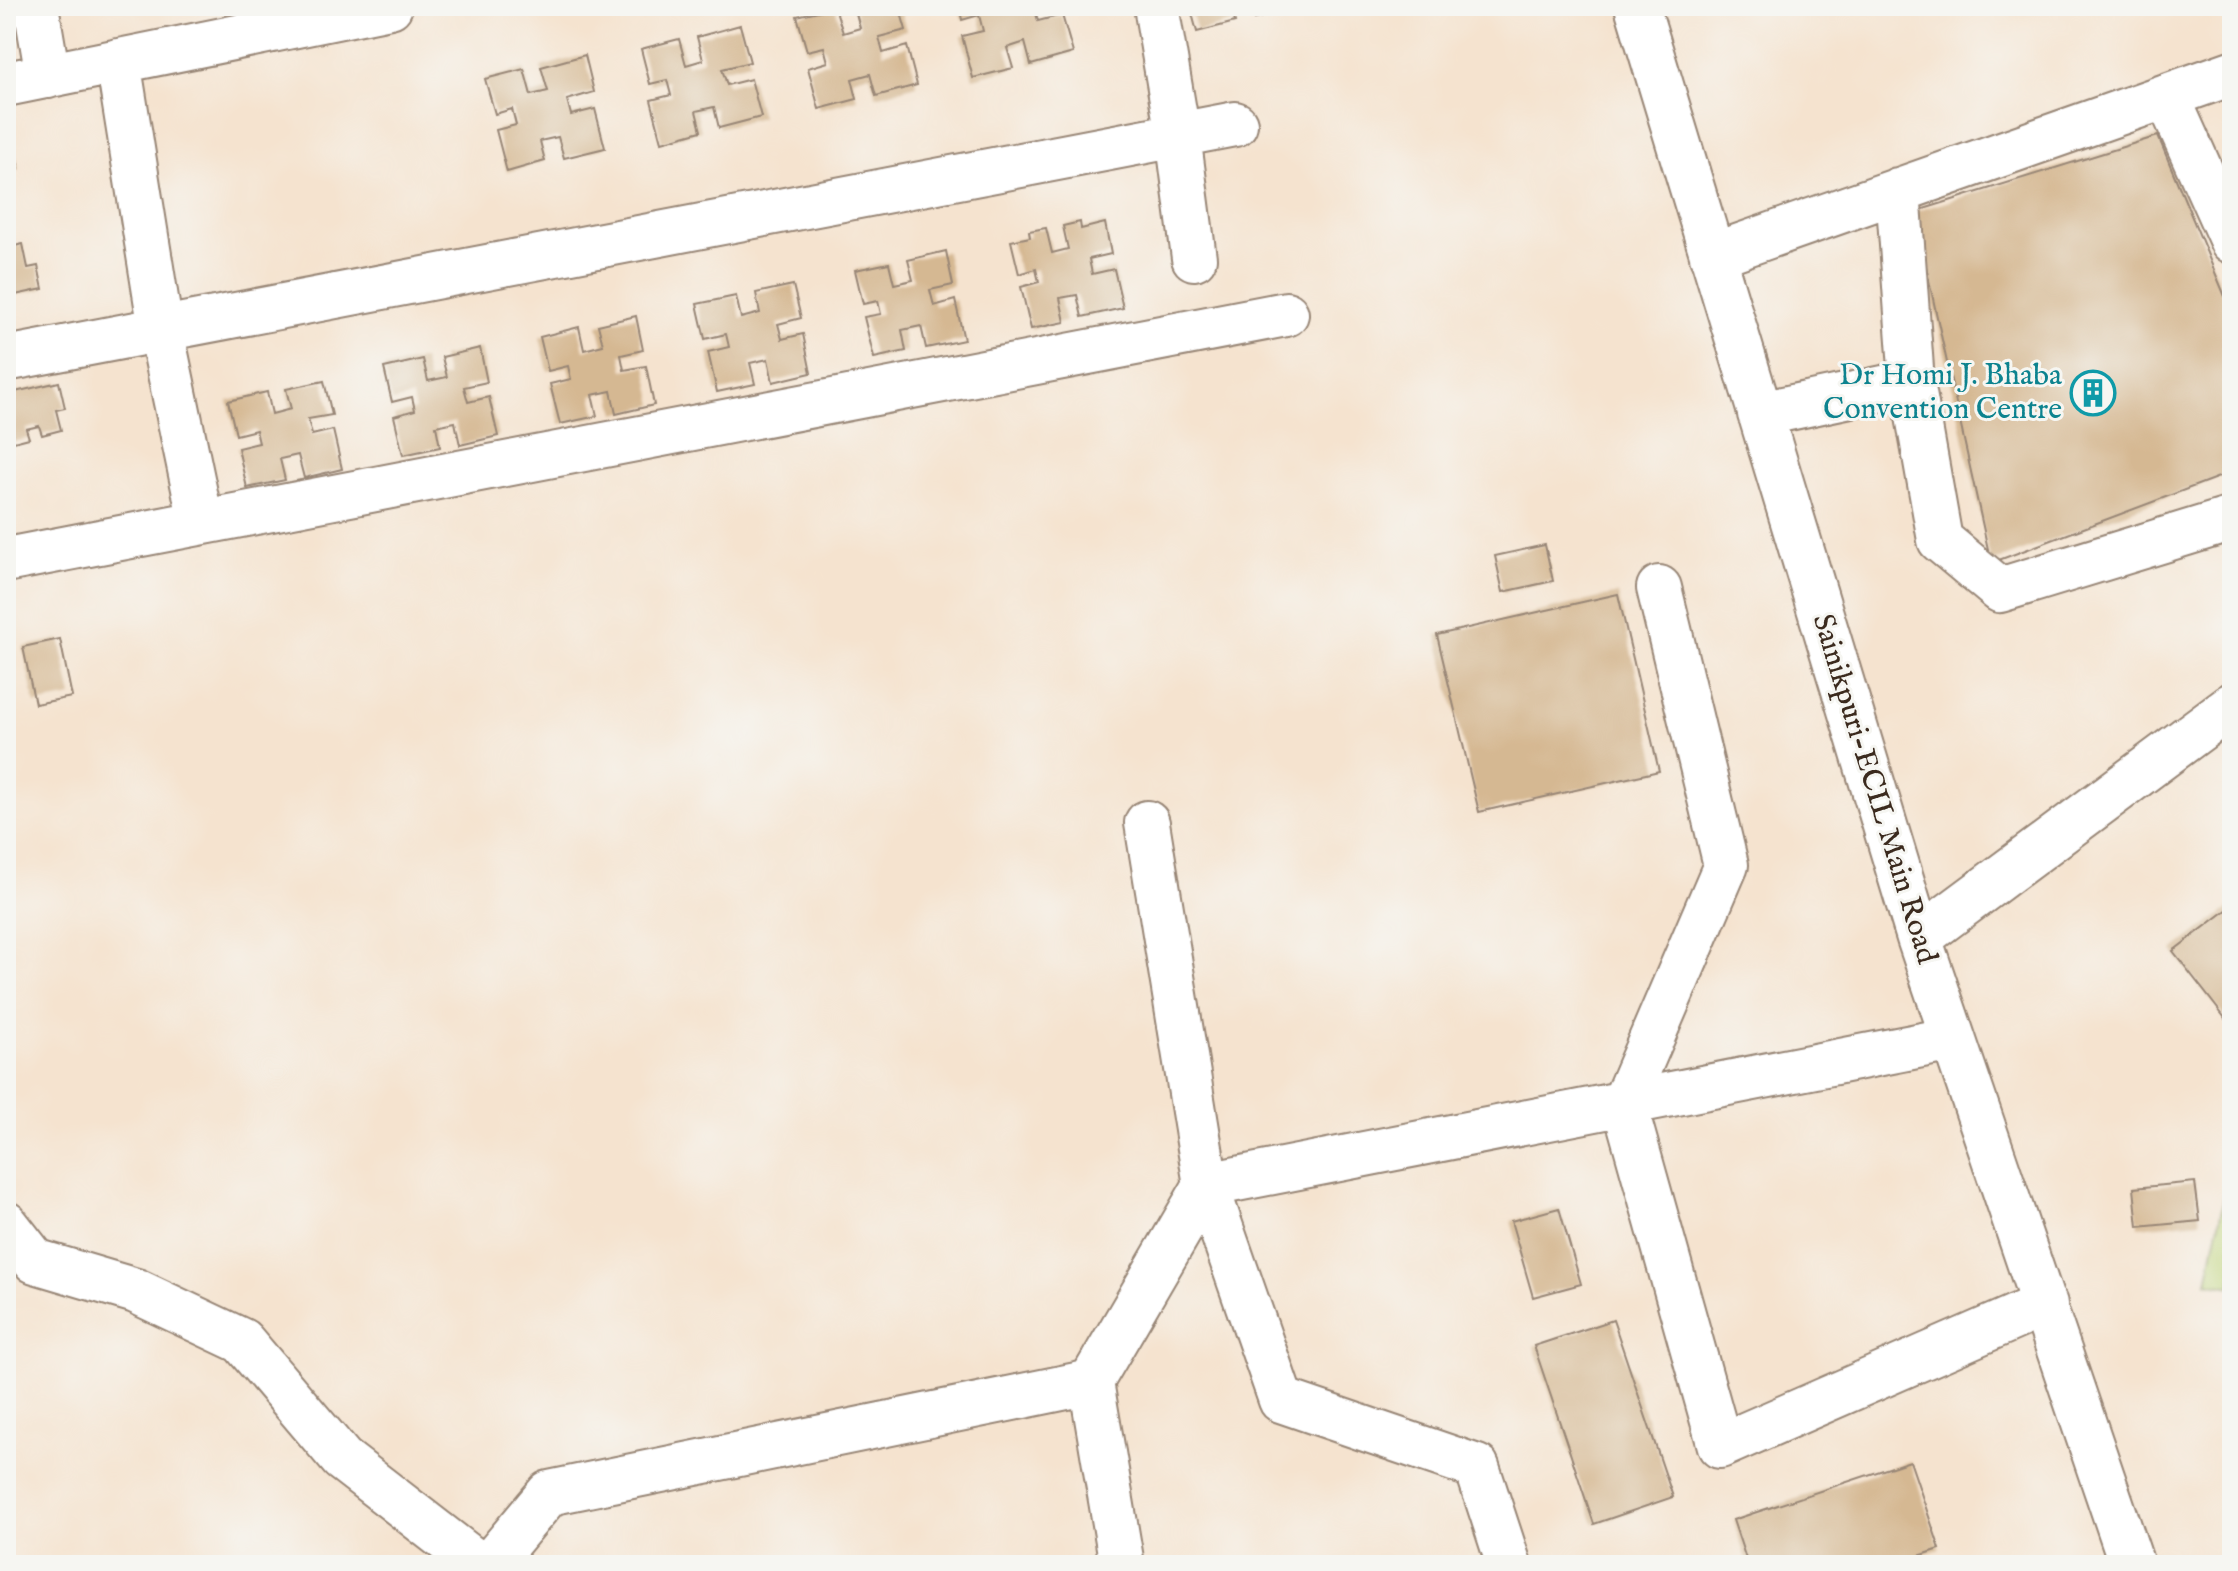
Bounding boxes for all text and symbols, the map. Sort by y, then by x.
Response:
place label: Dr Homi J. Bhaba Convention Centre [1823,357,2062,429]
building icon: Dr Homi J. Bhaba Convention Centre [2069,369,2117,417]
street label: Sainikpuri-ECIL Main Road [1803,610,1946,969]

